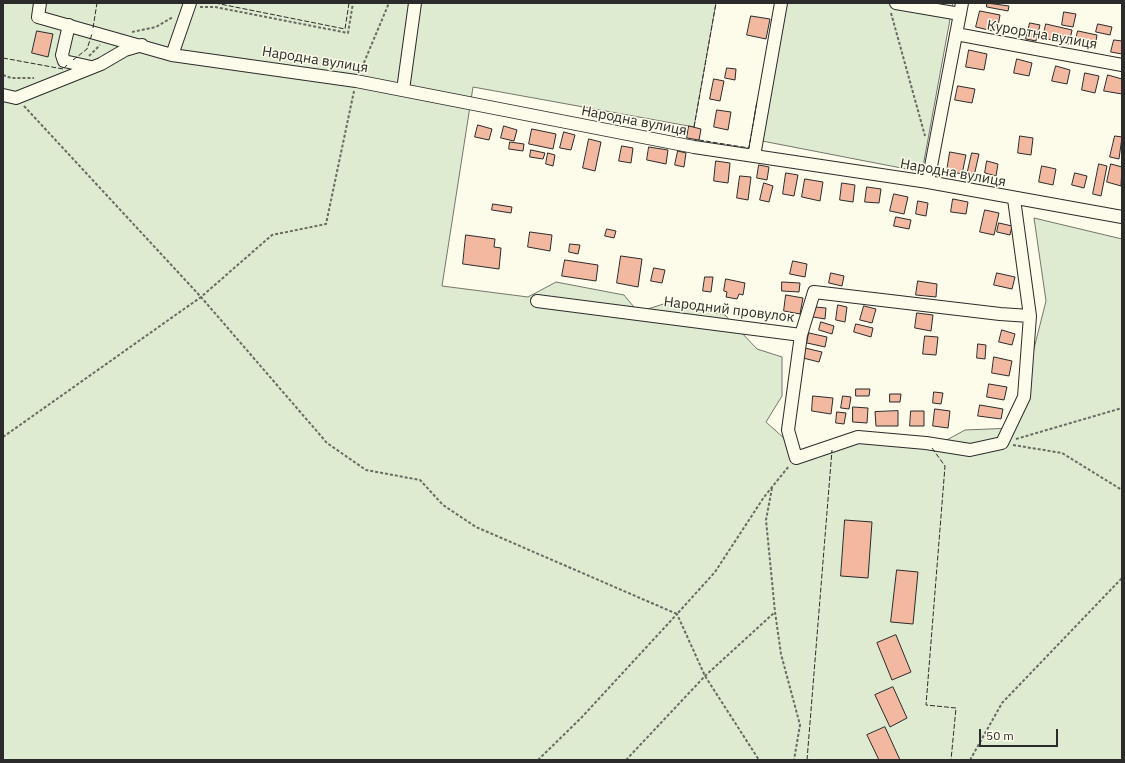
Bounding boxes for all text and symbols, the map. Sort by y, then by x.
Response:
street label: Курортна вулиця [985,17,1099,53]
street label: Народна вулиця [261,43,369,77]
street label: Народна вулиця [580,103,688,139]
street label: Народна вулиця [899,155,1007,191]
street label: Народний провулок [663,294,795,326]
scale bar [981,721,1060,747]
text: 50 m [986,728,1014,743]

